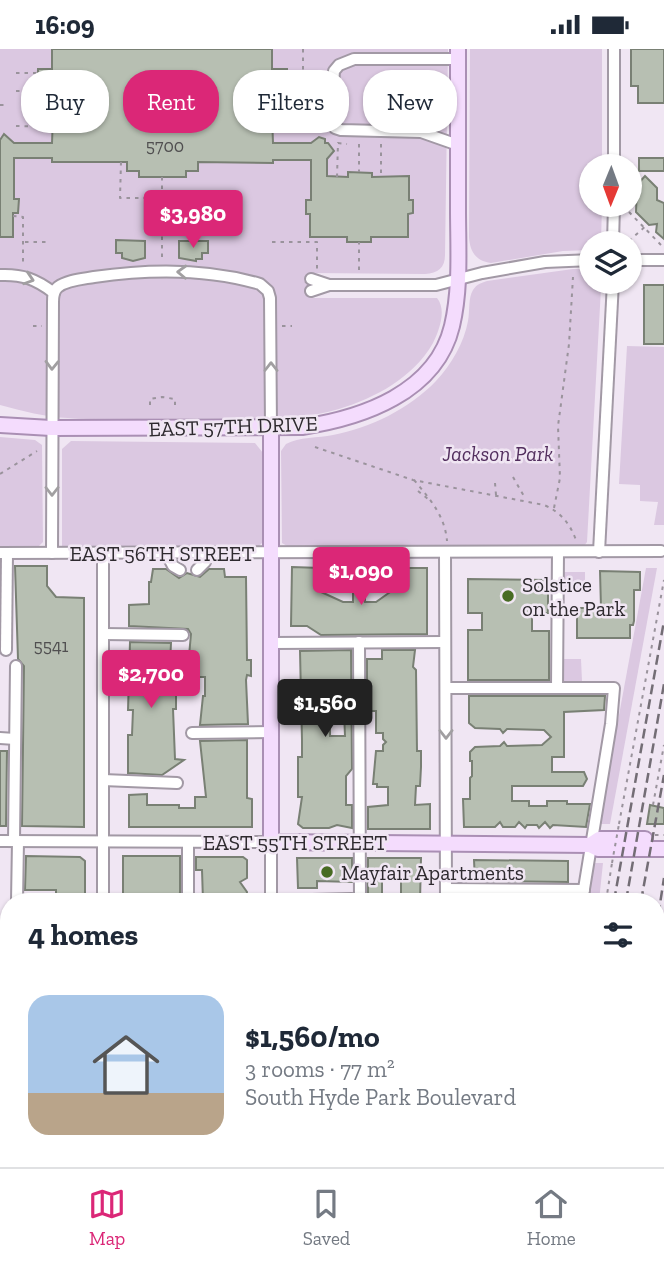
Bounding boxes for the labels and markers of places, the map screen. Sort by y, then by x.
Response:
pin: $3,980 [136,191,250,250]
pin: $1,090 [304,547,418,607]
place label: Solstice on the Park [522,572,626,621]
marker: Solstice on the Park [500,588,516,604]
pin: $2,700 [94,651,208,710]
pin: $1,560 [268,679,382,739]
place label: Mayfair Apartments [341,860,524,885]
marker: Mayfair Apartments [319,864,335,880]

